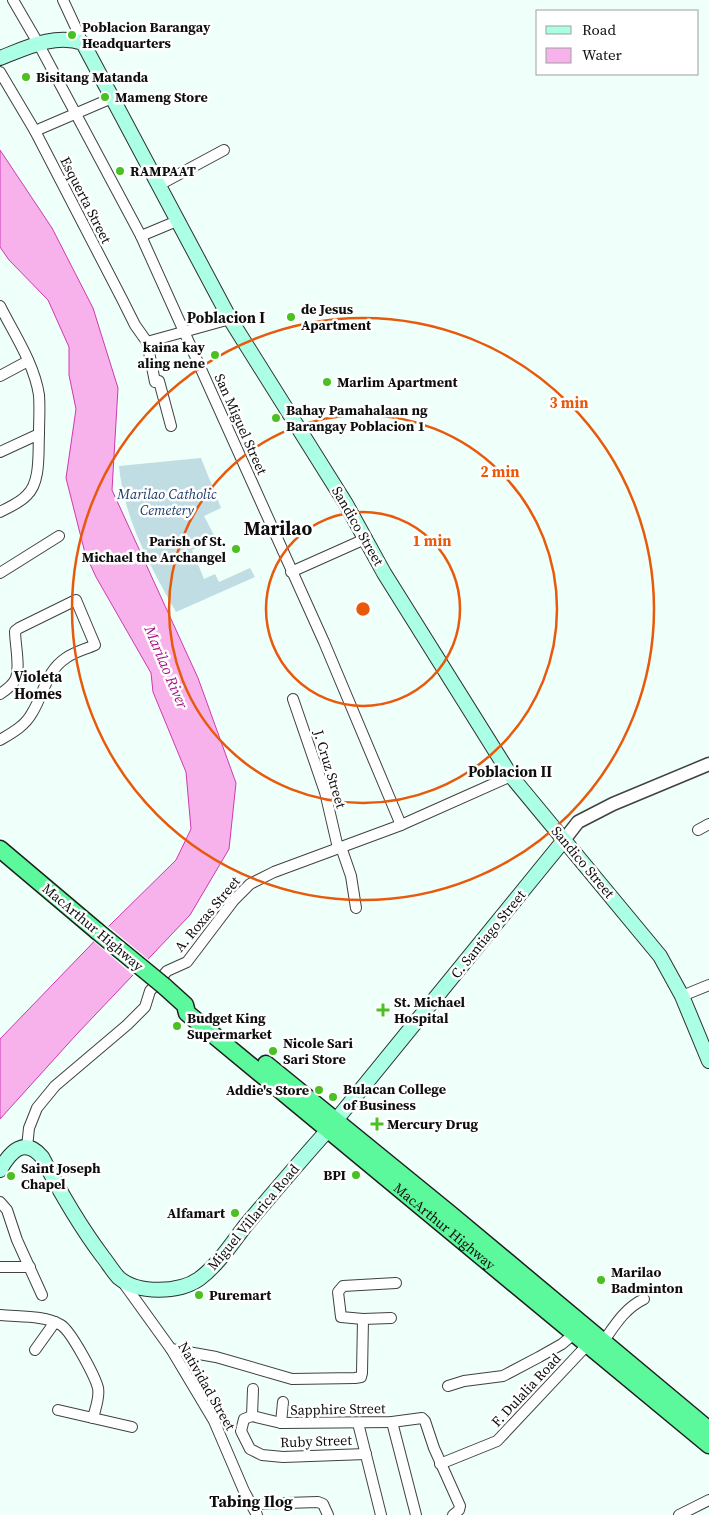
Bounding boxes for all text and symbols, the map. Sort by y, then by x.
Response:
legend [536,10,699,75]
place label: Poblacion Barangay Headquarters [82,17,211,53]
text: Road [582,19,616,40]
marker: Poblacion Barangay Headquarters [66,29,78,41]
text: Water [582,44,623,65]
place label: Bisitang Matanda [36,67,149,87]
marker: Bisitang Matanda [20,71,32,83]
place label: Mameng Store [115,87,208,107]
marker: Mameng Store [99,91,111,103]
street label: Esquerta Street [56,153,117,247]
place label: RAMPAAT [130,161,196,181]
marker: RAMPAAT [114,165,126,177]
place label: de Jesus Apartment [301,299,372,335]
district label: Poblacion I [187,307,265,328]
marker: de Jesus Apartment [285,311,297,323]
place label: kaina kay aling nene [138,337,206,373]
marker: kaina kay aling nene [209,349,221,361]
street label: San Miguel Street [210,370,272,478]
place label: Marlim Apartment [337,372,459,392]
marker: Marlim Apartment [321,376,333,388]
text: 3 min [550,392,588,413]
place label: Bahay Pamahalaan ng Barangay Poblacion 1 [286,400,428,436]
marker: Bahay Pamahalaan ng Barangay Poblacion 1 [270,412,282,424]
text: 2 min [481,461,519,482]
street label: Sandico Street [327,483,389,570]
park label: Marilao Catholic Cemetery [116,484,217,520]
district label: Marilao [244,515,312,541]
text: 1 min [413,530,451,551]
place label: Parish of St. Michael the Archangel [82,531,226,567]
marker: Parish of St. Michael the Archangel [230,543,242,555]
centre of rings [354,600,372,618]
water label: Marilao River [139,621,194,712]
district label: Violeta Homes [14,666,63,704]
street label: J. Cruz Street [308,727,351,811]
district label: Poblacion II [468,761,552,782]
street label: Sandico Street [547,822,619,903]
street label: A. Roxas Street [169,872,245,956]
street label: MacArthur Highway [38,879,149,976]
street label: C. Santiago Street [446,885,530,983]
place label: St. Michael Hospital [394,992,465,1028]
marker: St. Michael Hospital [376,1003,390,1017]
place label: Budget King Supermarket [187,1008,273,1044]
marker: Budget King Supermarket [171,1020,183,1032]
place label: Nicole Sari Sari Store [283,1033,353,1069]
marker: Nicole Sari Sari Store [267,1045,279,1057]
place label: Bulacan College of Business [343,1079,446,1115]
place label: Addie's Store [226,1080,309,1100]
marker: Addie's Store [313,1084,325,1096]
marker: Bulacan College of Business [327,1091,339,1103]
place label: Mercury Drug [387,1114,478,1134]
marker: Mercury Drug [371,1118,383,1130]
place label: Saint Joseph Chapel [21,1158,101,1194]
street label: Miguel Villarica Road [202,1159,304,1275]
place label: BPI [323,1165,346,1185]
marker: BPI [350,1169,362,1181]
marker: Saint Joseph Chapel [5,1170,17,1182]
street label: MacArthur Highway [389,1178,501,1275]
place label: Alfamart [167,1203,226,1223]
marker: Alfamart [229,1207,241,1219]
place label: Marilao Badminton [611,1262,683,1298]
marker: Marilao Badminton [595,1274,607,1286]
place label: Puremart [209,1285,272,1305]
marker: Puremart [193,1289,205,1301]
street label: Natividad Street [174,1338,241,1434]
street label: F. Dulalia Road [487,1349,565,1431]
street label: Sapphire Street [290,1398,386,1420]
street label: Ruby Street [280,1430,353,1452]
district label: Tabing Ilog [209,1490,293,1512]

